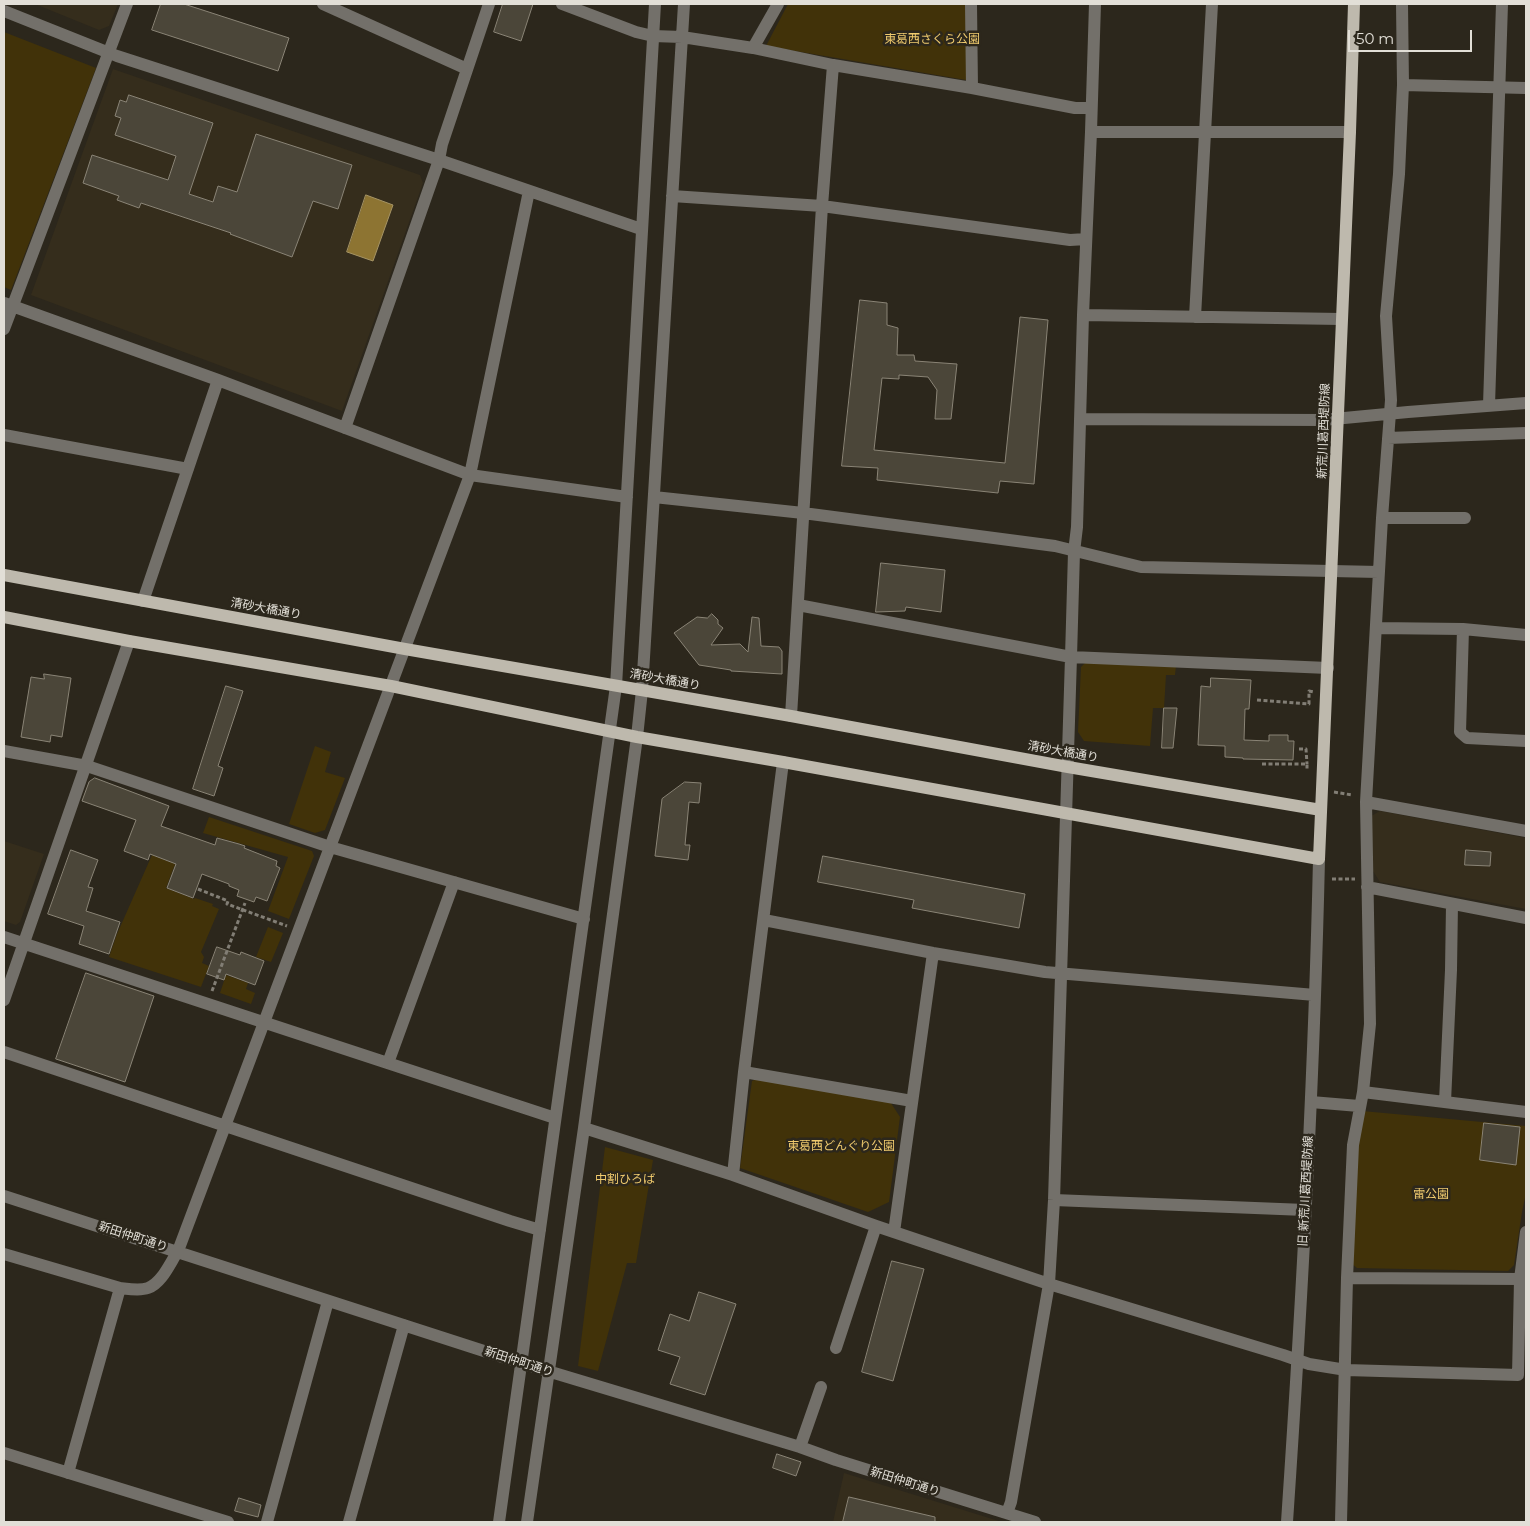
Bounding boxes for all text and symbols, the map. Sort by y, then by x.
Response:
scale bar [1350,20,1474,52]
text: 50 m [1356,29,1394,48]
park label: 東葛西さくら公園 [884,32,980,46]
street label: 新荒川葛西堤防線 [1315,383,1333,479]
street label: 清砂大橋通り [229,596,303,622]
street label: 清砂大橋通り [628,667,702,693]
street label: 清砂大橋通り [1026,739,1100,765]
street label: 旧 新荒川葛西堤防線 [1296,1135,1316,1247]
park label: 東葛西どんぐり公園 [787,1139,895,1153]
park label: 中割ひろば [595,1172,655,1186]
park label: 雷公園 [1413,1187,1449,1201]
street label: 新田仲町通り [97,1219,169,1255]
street label: 新田仲町通り [483,1344,555,1380]
street label: 新田仲町通り [868,1465,942,1499]

